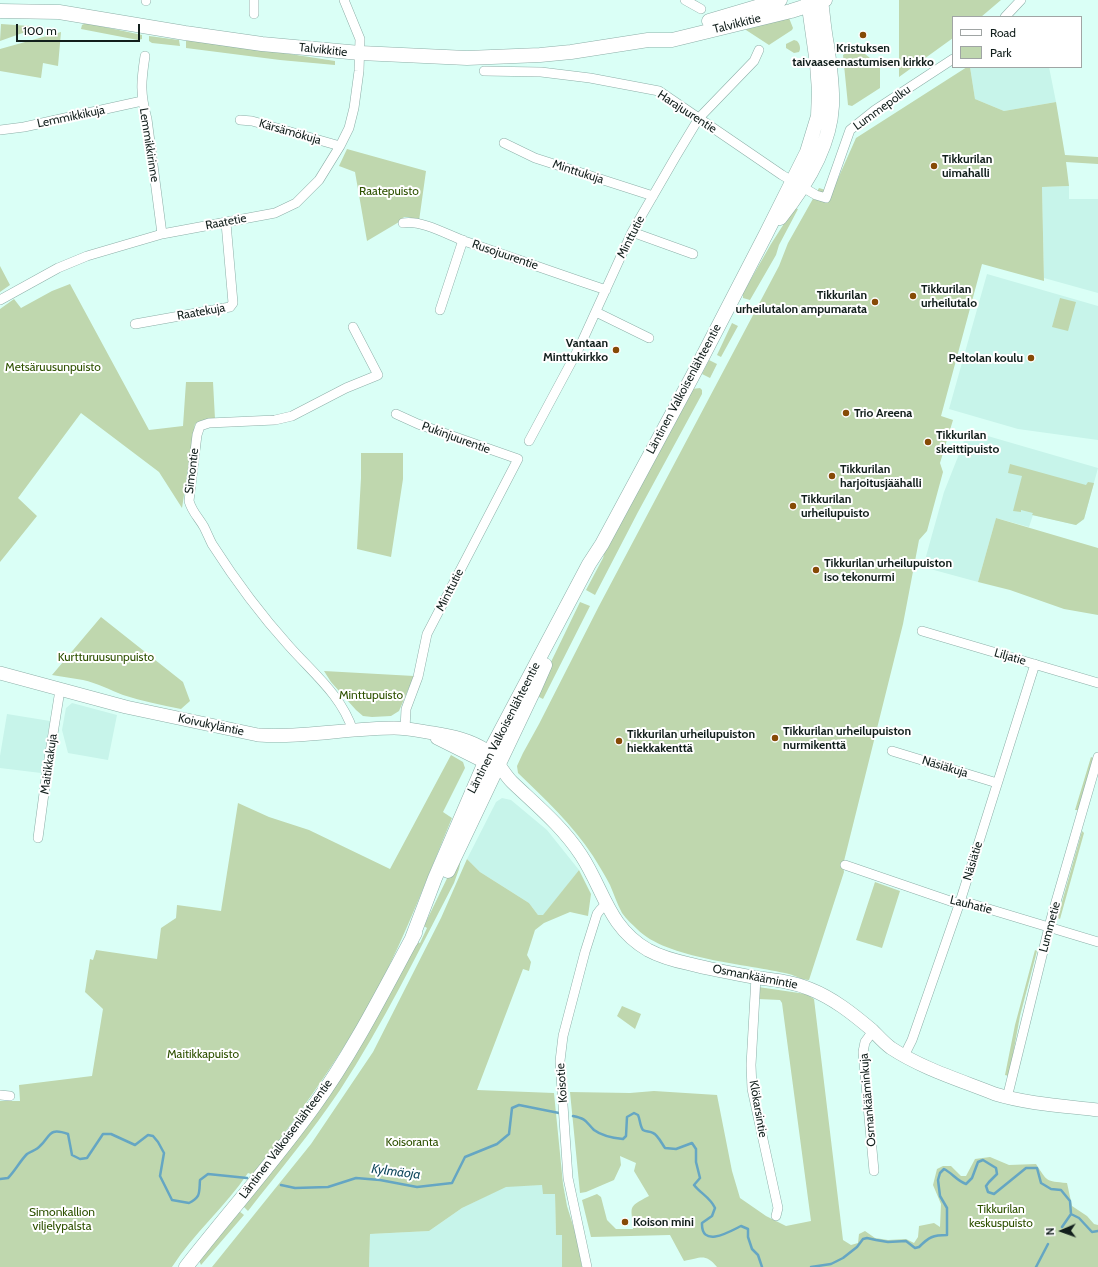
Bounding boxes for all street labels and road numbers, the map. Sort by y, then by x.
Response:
street label: Talvikkitie [712,11,762,37]
street label: Talvikkitie [298,40,348,60]
street label: Lummepolku [851,82,913,134]
street label: Harajuurentie [655,87,719,137]
street label: Lemmikkikuja [36,103,106,131]
street label: Lemmikkirinne [136,107,162,183]
street label: Kärsämökuja [257,116,323,148]
street label: Minttukuja [551,157,605,187]
street label: Raatetie [204,211,248,233]
street label: Minttutie [614,213,648,261]
street label: Rusojuurentie [470,237,540,273]
street label: Raatekuja [176,301,226,323]
street label: Läntinen Valkoisenlähteentie [644,321,724,457]
street label: Pukinjuurentie [420,419,492,457]
street label: Simontie [182,447,202,495]
street label: Minttutie [433,566,467,614]
street label: Liljatie [992,646,1028,668]
street label: Läntinen Valkoisenlähteentie [465,660,543,796]
street label: Koivukyläntie [177,711,245,739]
street label: Maitikkakuja [38,733,60,795]
street label: Näsiäkuja [920,753,970,781]
street label: Näsiätie [960,840,986,882]
street label: Lauhatie [948,893,994,917]
street label: Lummetie [1036,900,1064,954]
street label: Osmankäämintie [711,962,799,992]
street label: Osmankääminkuja [857,1053,879,1147]
street label: Koisotie [553,1063,571,1103]
street label: Läntinen Valkoisenlähteentie [237,1077,335,1201]
street label: Klökarsintie [746,1079,770,1139]

